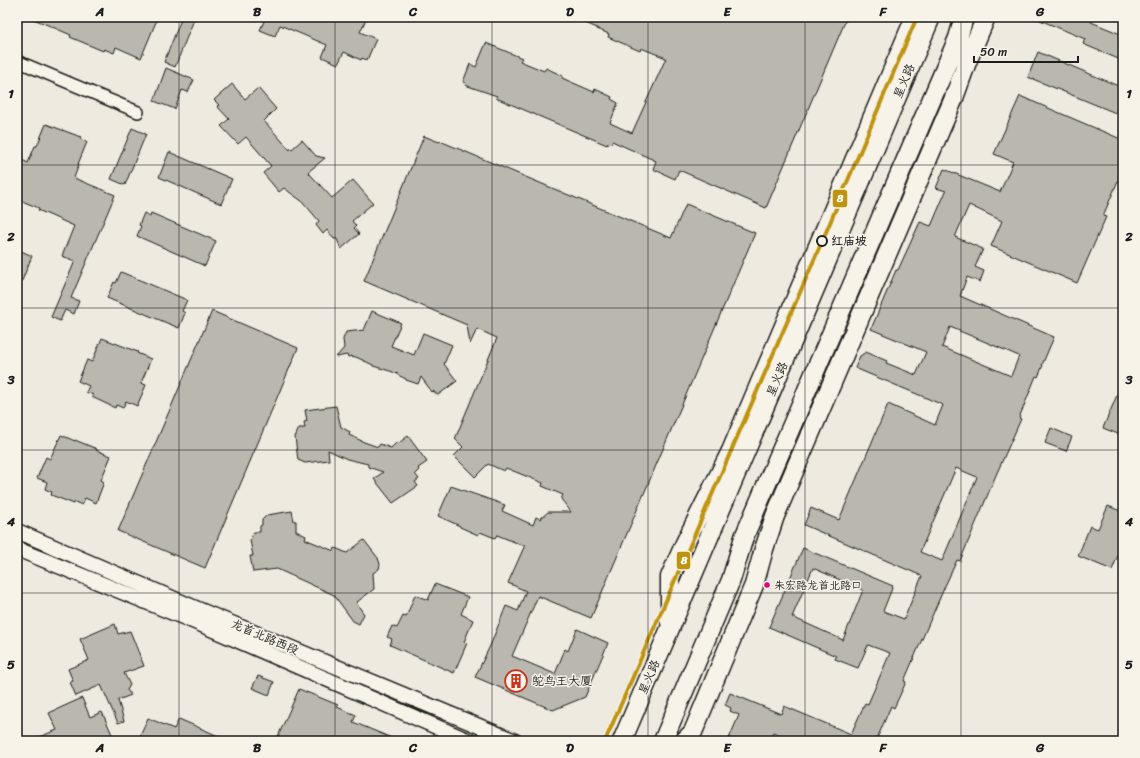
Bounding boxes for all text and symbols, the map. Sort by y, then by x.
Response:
text: A [95,0,104,23]
text: B [253,0,262,23]
text: C [408,0,418,23]
text: D [566,0,574,23]
text: E [723,0,732,23]
text: F [878,0,887,23]
text: G [1035,0,1045,23]
scale bar [974,38,1078,64]
text: 50 m [980,41,1007,63]
street label: 星火路 [887,60,921,102]
text: 1 [8,82,14,105]
text: 1 [1126,82,1132,105]
line badge: 8 [832,189,848,208]
text: 8 [836,189,844,208]
text: 2 [6,225,15,248]
text: 2 [1124,225,1133,248]
place label: 红庙坡 [831,230,867,252]
marker: 红庙坡 [816,235,828,247]
street label: 星火路 [760,358,794,400]
text: 3 [6,368,15,391]
text: 3 [1124,368,1133,391]
text: 4 [6,510,16,533]
text: 4 [1124,510,1134,533]
line badge: 8 [676,551,691,570]
text: 8 [680,551,688,570]
place label: 朱宏路龙首北路口 [774,576,862,595]
marker: 朱宏路龙首北路口 [762,580,772,590]
street label: 龙首北路西段 [228,613,302,661]
text: 5 [7,653,15,676]
text: 5 [1125,653,1133,676]
street label: 星火路 [632,656,666,698]
building icon: 鸵鸟王大厦 [503,668,529,694]
place label: 鸵鸟王大厦 [532,670,592,692]
text: A [95,736,104,758]
text: B [253,736,262,758]
text: C [408,736,418,758]
text: D [566,736,574,758]
text: E [723,736,732,758]
text: F [878,736,887,758]
text: G [1035,736,1045,758]

